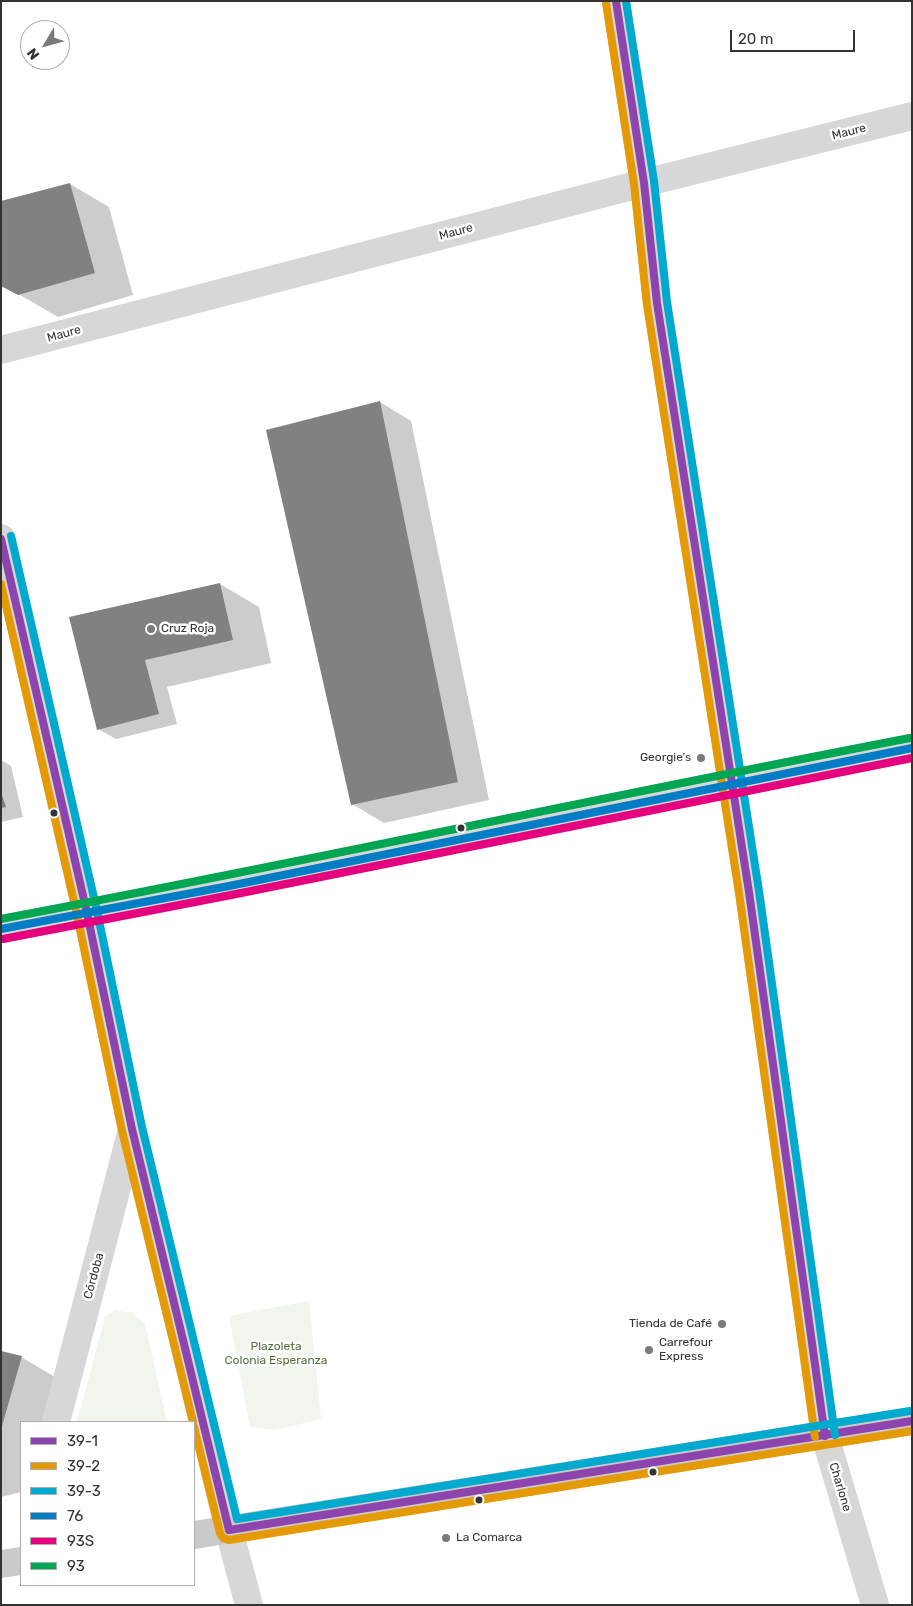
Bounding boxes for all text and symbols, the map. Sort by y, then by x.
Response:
north arrow [20,20,70,70]
scale bar [733,20,858,52]
text: 20 m [738,30,773,48]
text: N [24,45,43,63]
street label: Maure [831,121,867,143]
street label: Maure [437,221,475,243]
street label: Maure [45,323,83,345]
place label: Cruz Roja [161,622,214,636]
marker: Cruz Roja [145,623,157,635]
place label: Georgie’s [640,751,691,765]
marker: Georgie’s [695,752,707,764]
unlabelled marker [49,808,59,818]
unlabelled marker [456,823,466,833]
street label: Córdoba [81,1251,107,1301]
place label: Tienda de Café [629,1317,712,1331]
marker: Tienda de Café [716,1318,728,1330]
place label: Carrefour Express [659,1336,712,1364]
park label: Plazoleta Colonia Esperanza [225,1340,327,1368]
marker: Carrefour Express [643,1344,655,1356]
legend [20,1421,195,1586]
text: 39-1 [67,1432,98,1450]
text: 39-2 [67,1457,100,1475]
street label: Charlone [826,1461,854,1513]
unlabelled marker [648,1467,658,1477]
text: 39-3 [67,1482,101,1500]
unlabelled marker [474,1495,484,1505]
text: 76 [67,1507,83,1525]
place label: La Comarca [456,1531,522,1545]
text: 93S [67,1532,94,1550]
marker: La Comarca [440,1532,452,1544]
text: 93 [67,1557,85,1575]

